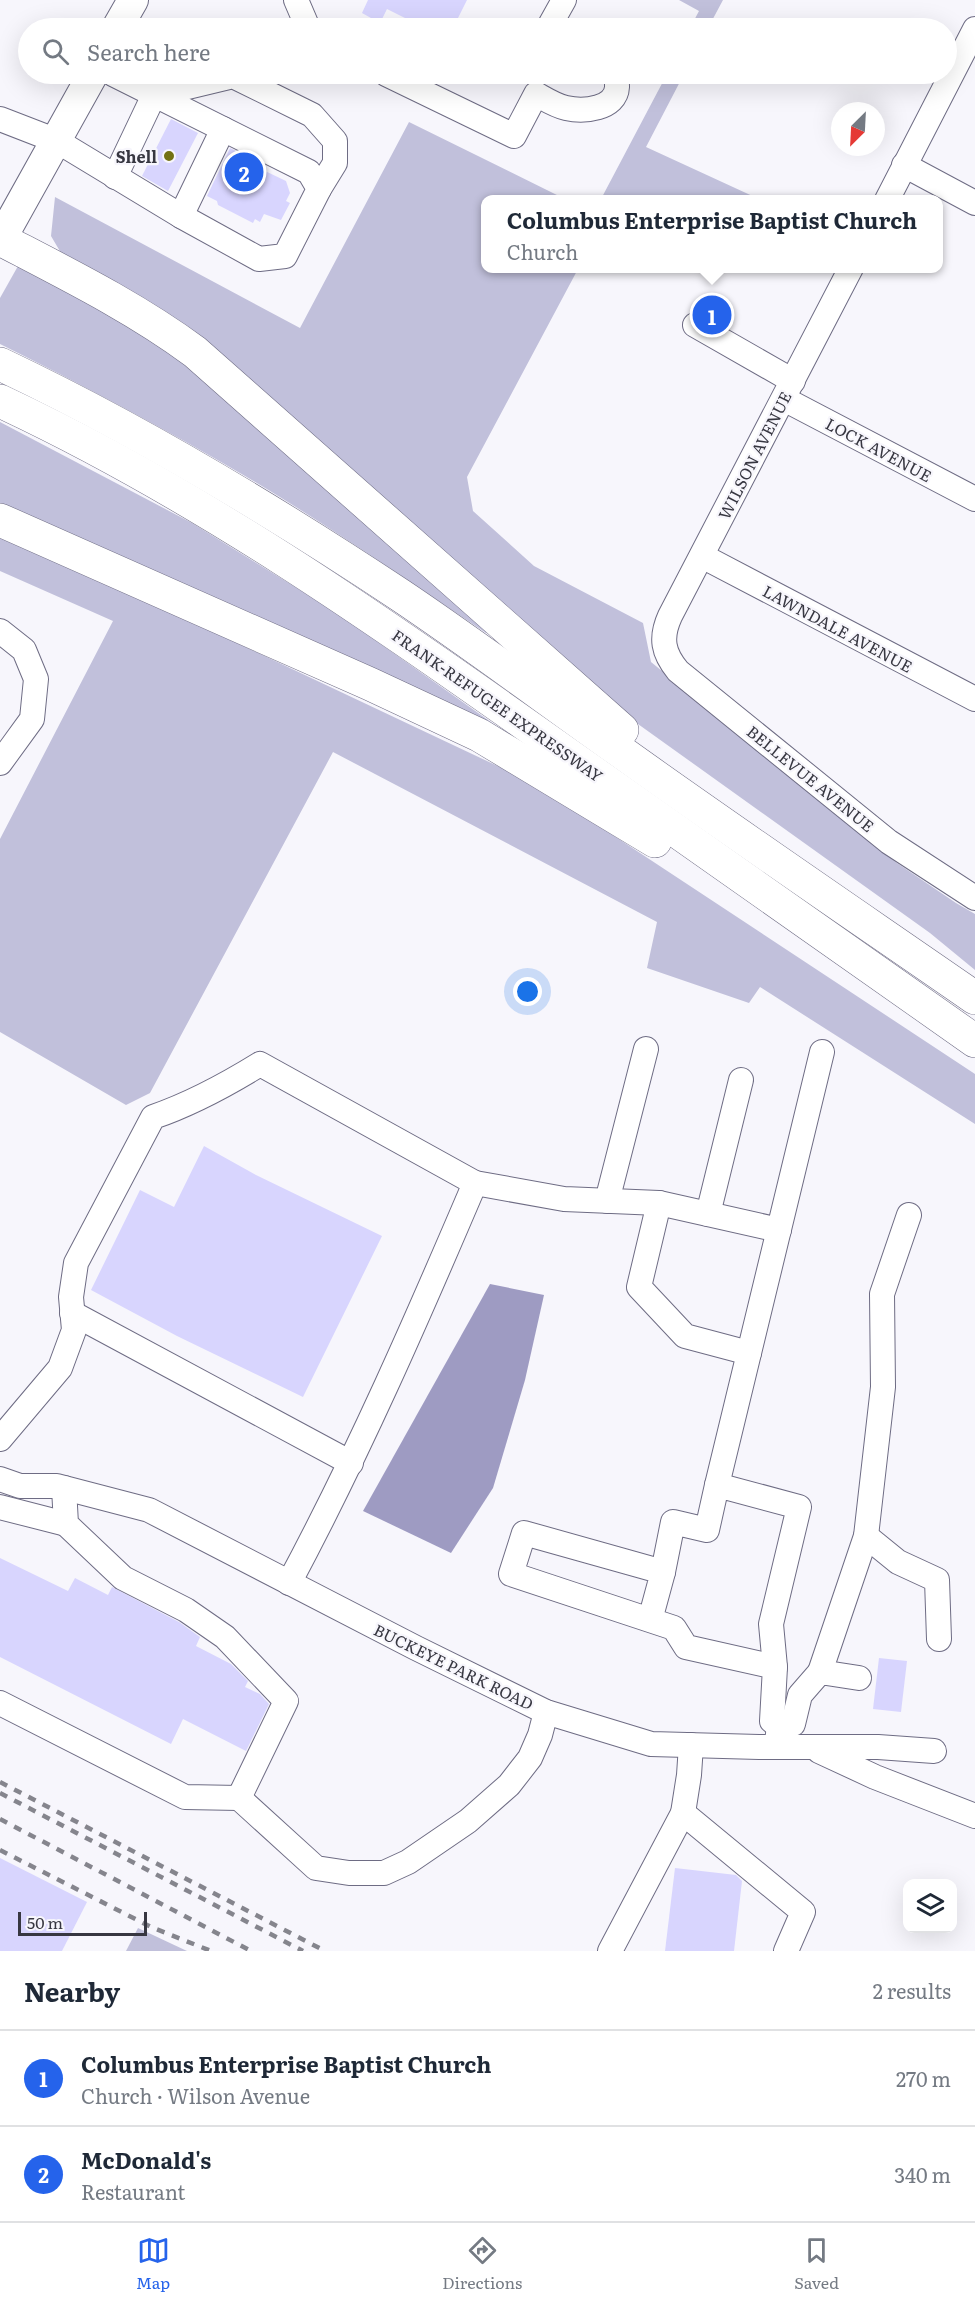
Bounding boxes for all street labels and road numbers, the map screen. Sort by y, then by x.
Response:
street label: WILSON AVENUE [711,387,797,523]
street label: LOCK AVENUE [822,411,936,487]
street label: LAWNDALE AVENUE [759,578,917,678]
street label: FRANK-REFUGEE EXPRESSWAY [388,623,609,788]
street label: BELLEVUE AVENUE [742,719,880,837]
street label: BUCKEYE PARK ROAD [370,1617,538,1715]

